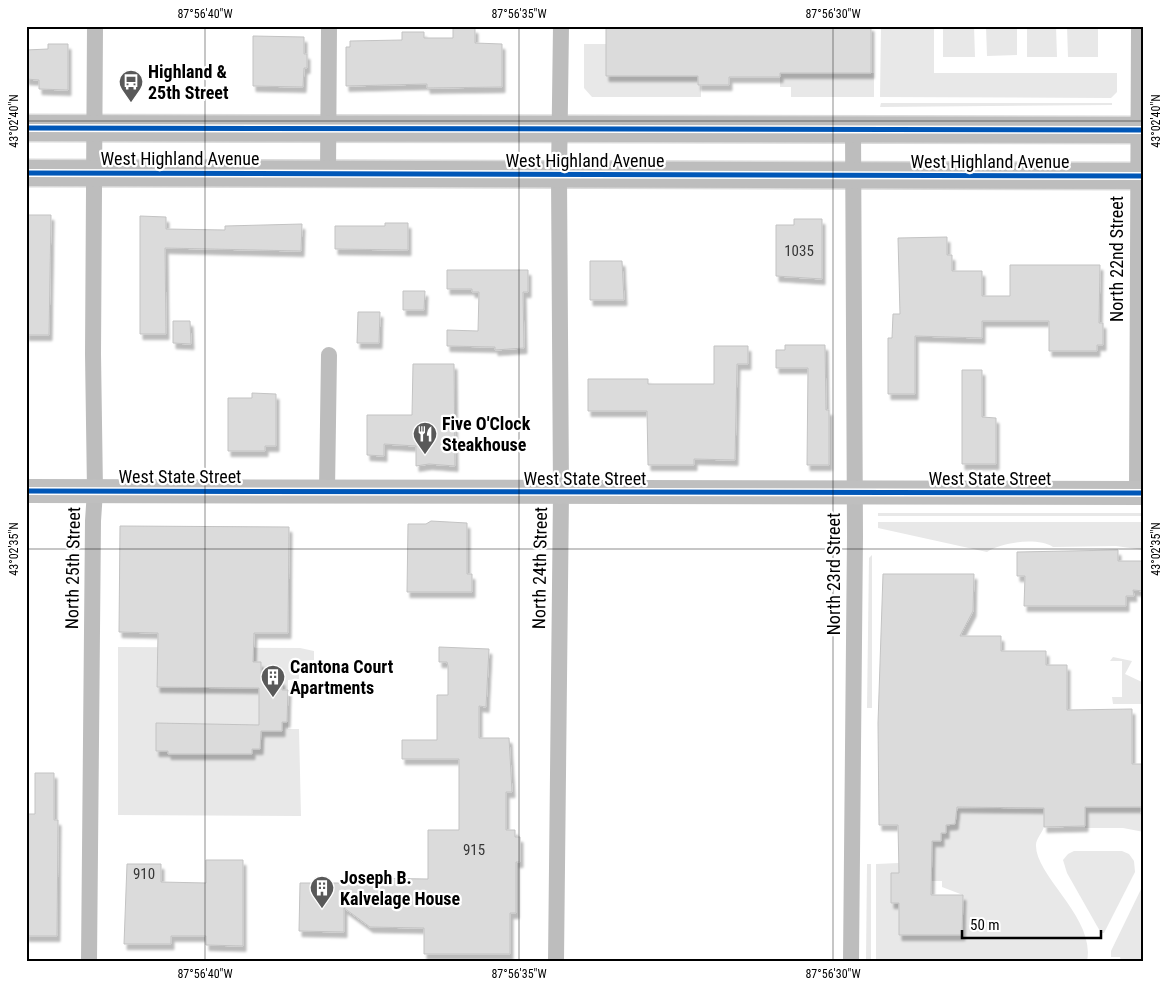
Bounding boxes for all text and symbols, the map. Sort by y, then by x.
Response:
text: 87°56'40"W [177,7,233,21]
text: 87°56'35"W [491,7,547,21]
text: 87°56'30"W [805,7,861,21]
place label: Highland & 25th Street [148,61,229,103]
bus stop icon: Highland & 25th Street [118,69,144,103]
text: 43°02'40"N [7,94,21,148]
text: 43°02'40"N [1149,94,1163,148]
street label: West Highland Avenue [101,148,259,169]
street label: West Highland Avenue [506,150,664,171]
street label: West Highland Avenue [911,151,1069,172]
street label: North 22nd Street [1106,196,1127,322]
house number: 1035 [784,242,814,260]
place label: Five O'Clock Steakhouse [442,413,531,455]
restaurant icon: Five O'Clock Steakhouse [412,421,438,455]
street label: West State Street [119,466,241,487]
street label: West State Street [524,468,646,489]
street label: West State Street [929,468,1051,489]
street label: North 25th Street [61,507,84,629]
street label: North 24th Street [528,507,551,629]
street label: North 23rd Street [823,513,844,635]
text: 43°02'35"N [7,522,21,576]
text: 43°02'35"N [1149,522,1163,576]
place label: Cantona Court Apartments [290,656,394,698]
building icon: Cantona Court Apartments [260,664,286,698]
house number: 915 [463,841,485,859]
house number: 910 [133,865,155,883]
place label: Joseph B. Kalvelage House [340,867,460,909]
building icon: Joseph B. Kalvelage House [309,875,335,909]
scale bar [962,907,1101,939]
text: 50 m [970,916,1000,934]
text: 87°56'40"W [177,967,233,981]
text: 87°56'35"W [491,967,547,981]
text: 87°56'30"W [805,967,861,981]

